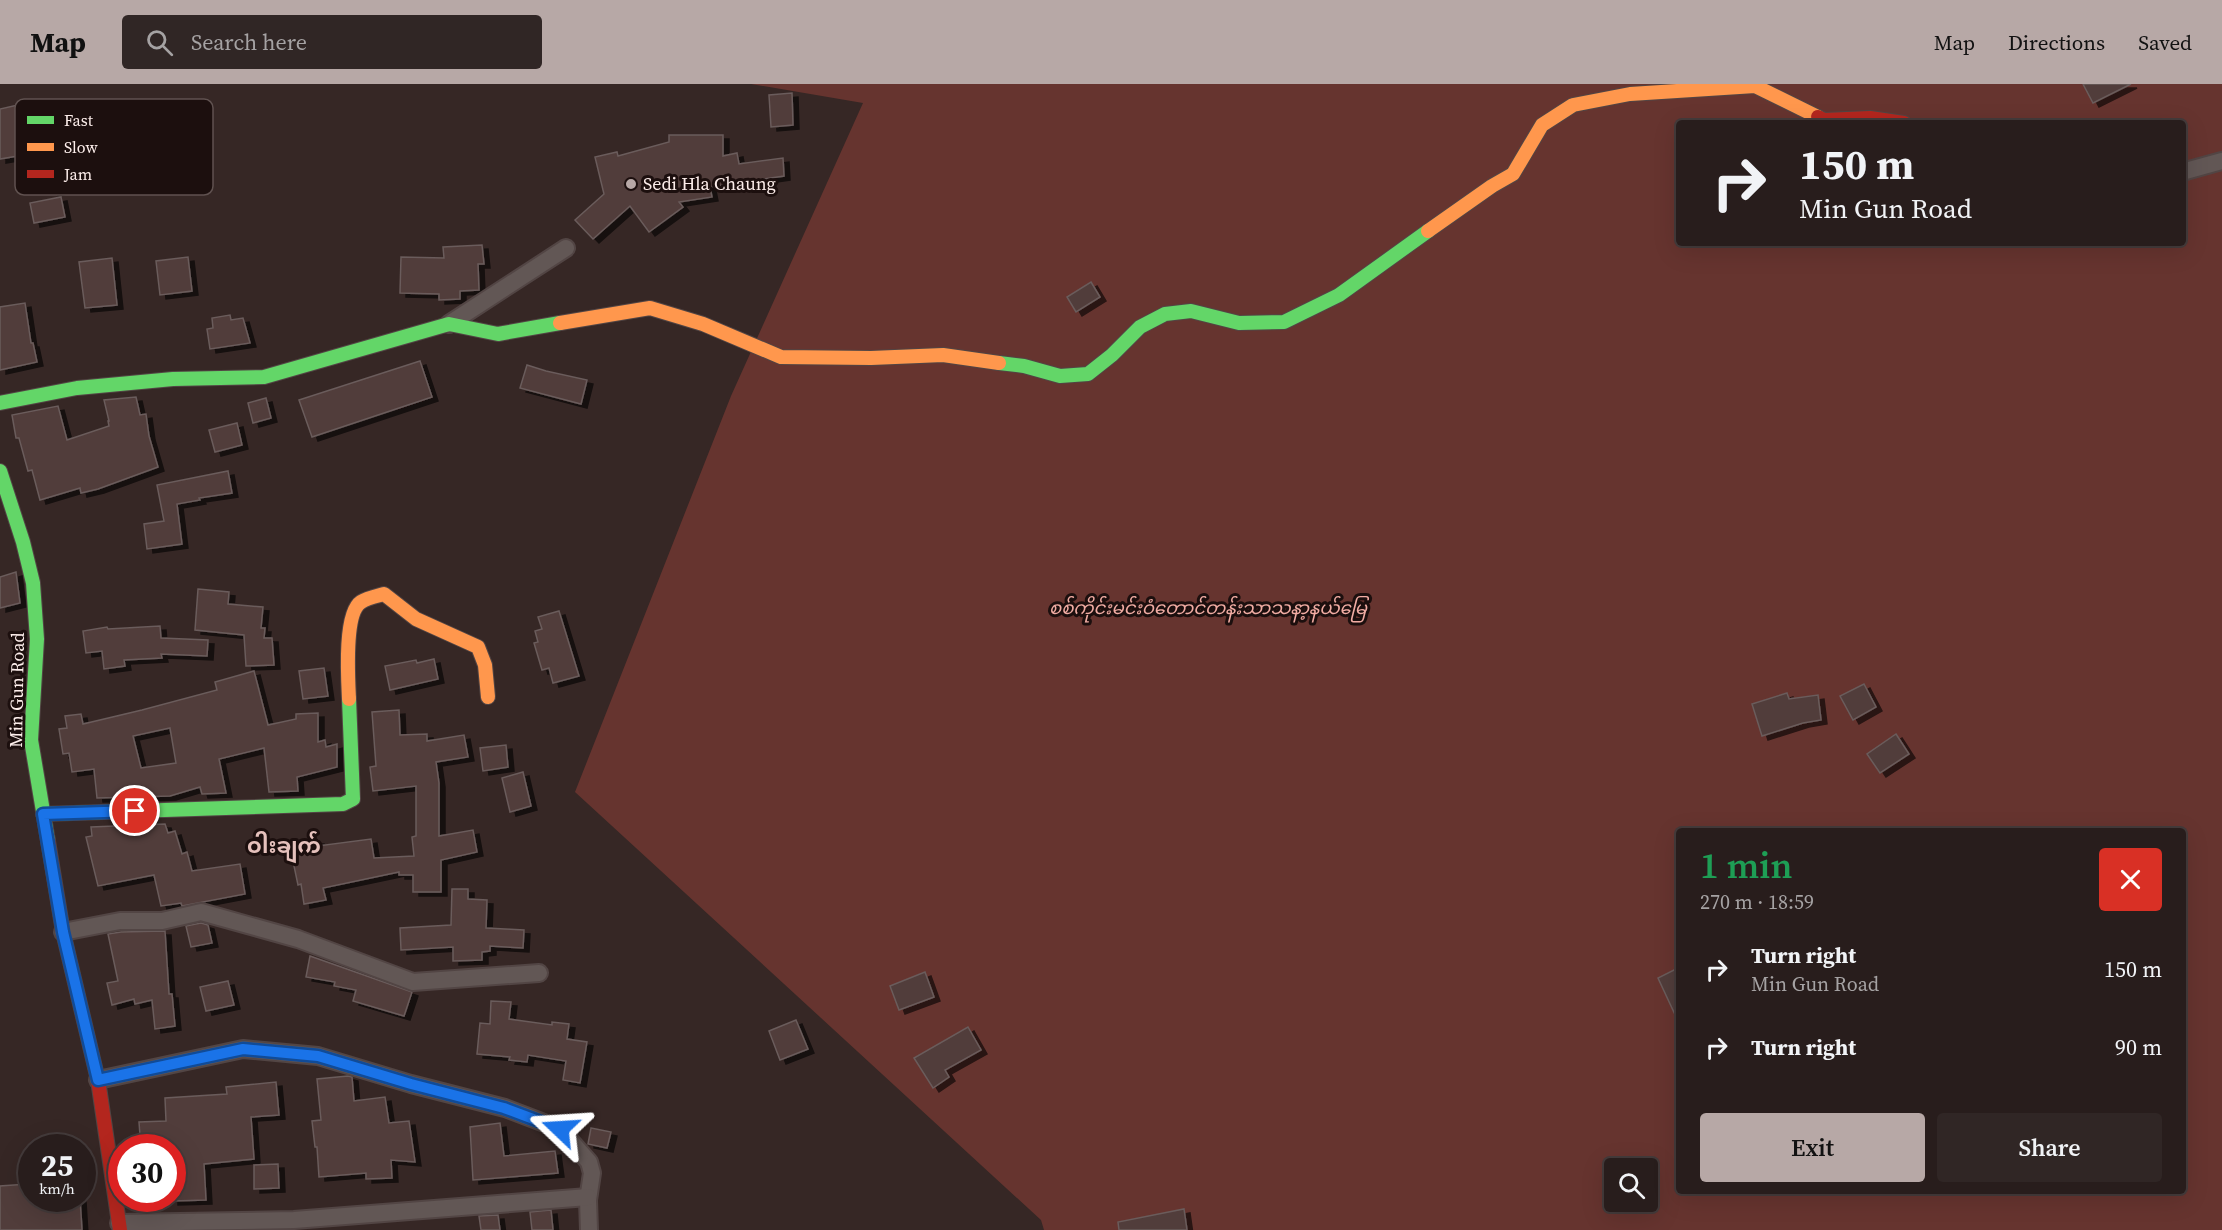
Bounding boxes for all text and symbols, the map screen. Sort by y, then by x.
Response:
search box [122,15,542,69]
text: Map [30,23,86,61]
icon: search [143,26,176,59]
text: Search here [191,27,307,57]
text: Map [1934,28,1975,57]
text: Directions [2008,28,2105,57]
text: Saved [2138,28,2192,57]
legend [15,99,213,195]
text: Fast [64,109,94,131]
text: 150 m [1799,135,1914,193]
text: Slow [64,136,99,158]
icon: right [1700,144,1778,222]
text: Jam [63,163,92,185]
place label: Sedi Hla Chaung [643,171,776,196]
marker: Sedi Hla Chaung [624,177,638,191]
text: Min Gun Road [1799,190,1972,227]
park label: စစ်ကိုင်းမင်းဝံတောင်တန်းသာသနာ့နယ်မြေ [1049,595,1370,623]
street label: Min Gun Road [3,632,30,748]
pin [109,785,160,836]
icon: arrive [118,794,151,827]
district label: ဝါးချက် [247,830,321,864]
text: 1 min [1700,841,1792,890]
button: close [2099,848,2162,911]
text: 270 m · 18:59 [1700,888,1814,916]
text: Turn right [1751,940,1856,970]
icon: right [1700,953,1733,986]
text: 150 m [2104,954,2162,984]
text: Min Gun Road [1751,970,1879,998]
icon: right [1700,1031,1733,1064]
text: Turn right [1751,1032,1856,1062]
text: 90 m [2115,1032,2162,1062]
position arrow [528,1097,592,1161]
button: Exit [1700,1113,1925,1182]
button: Share [1937,1113,2162,1182]
speed limit sign: 30 [108,1134,186,1212]
text: 25 [41,1145,73,1186]
map controls [1604,1158,1658,1212]
button: search [1604,1158,1658,1212]
text: km/h [39,1178,75,1199]

